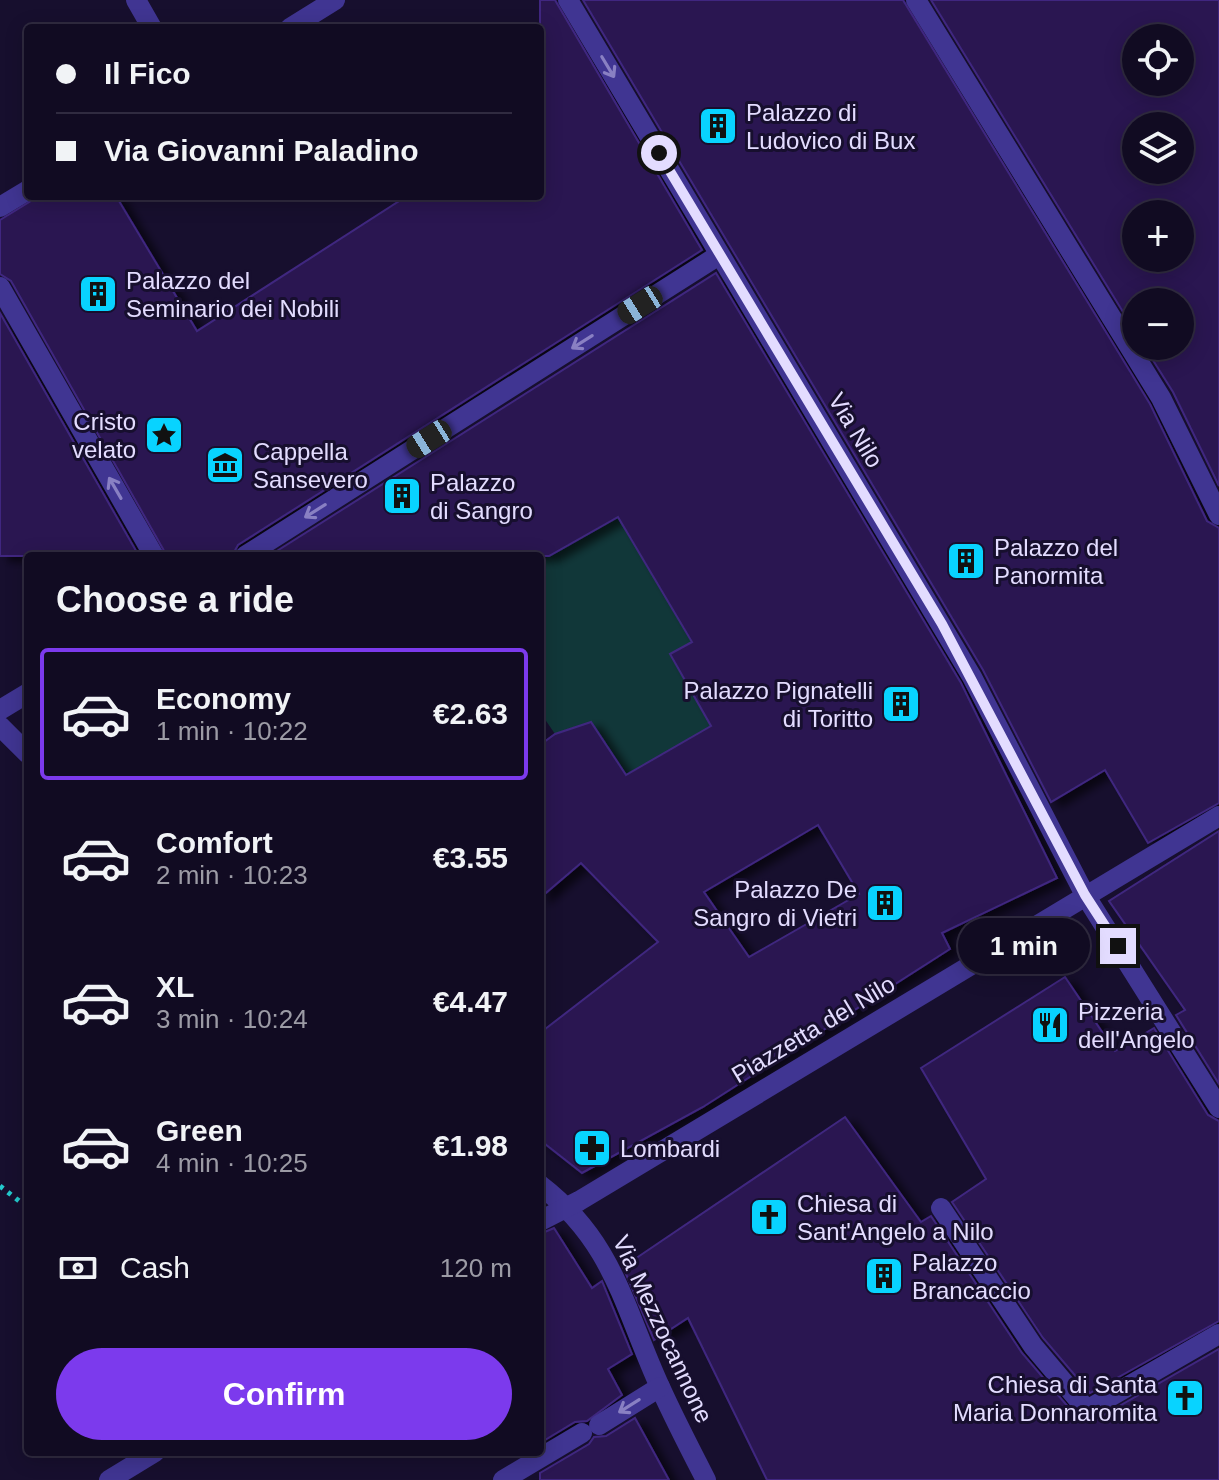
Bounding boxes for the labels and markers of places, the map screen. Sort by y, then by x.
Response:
place label: Palazzo di Ludovico di Bux [746,99,915,154]
building icon: Palazzo di Ludovico di Bux [697,105,739,147]
place label: Palazzo del Seminario dei Nobili [126,267,339,322]
building icon: Palazzo del Seminario dei Nobili [77,273,119,315]
place label: Cristo velato [72,408,136,463]
place icon: Cristo velato [143,414,185,456]
place label: Cappella Sansevero [253,438,368,493]
museum icon: Cappella Sansevero [204,444,246,486]
place label: Palazzo di Sangro [430,469,533,524]
building icon: Palazzo di Sangro [381,475,423,517]
place label: Palazzo del Panormita [994,534,1118,589]
building icon: Palazzo del Panormita [945,540,987,582]
place label: Palazzo Pignatelli di Toritto [684,677,873,732]
building icon: Palazzo Pignatelli di Toritto [880,683,922,725]
place label: Palazzo De Sangro di Vietri [693,876,857,931]
building icon: Palazzo De Sangro di Vietri [864,882,906,924]
place label: Pizzeria dell'Angelo [1078,998,1195,1053]
restaurant icon: Pizzeria dell'Angelo [1029,1004,1071,1046]
pharmacy icon: Lombardi [571,1127,613,1169]
place label: Lombardi [620,1135,720,1162]
place label: Chiesa di Sant'Angelo a Nilo [797,1190,994,1245]
church icon: Chiesa di Sant'Angelo a Nilo [748,1196,790,1238]
place label: Palazzo Brancaccio [912,1249,1031,1304]
building icon: Palazzo Brancaccio [863,1255,905,1297]
place label: Chiesa di Santa Maria Donnaromita [953,1371,1158,1426]
church icon: Chiesa di Santa Maria Donnaromita [1164,1377,1206,1419]

